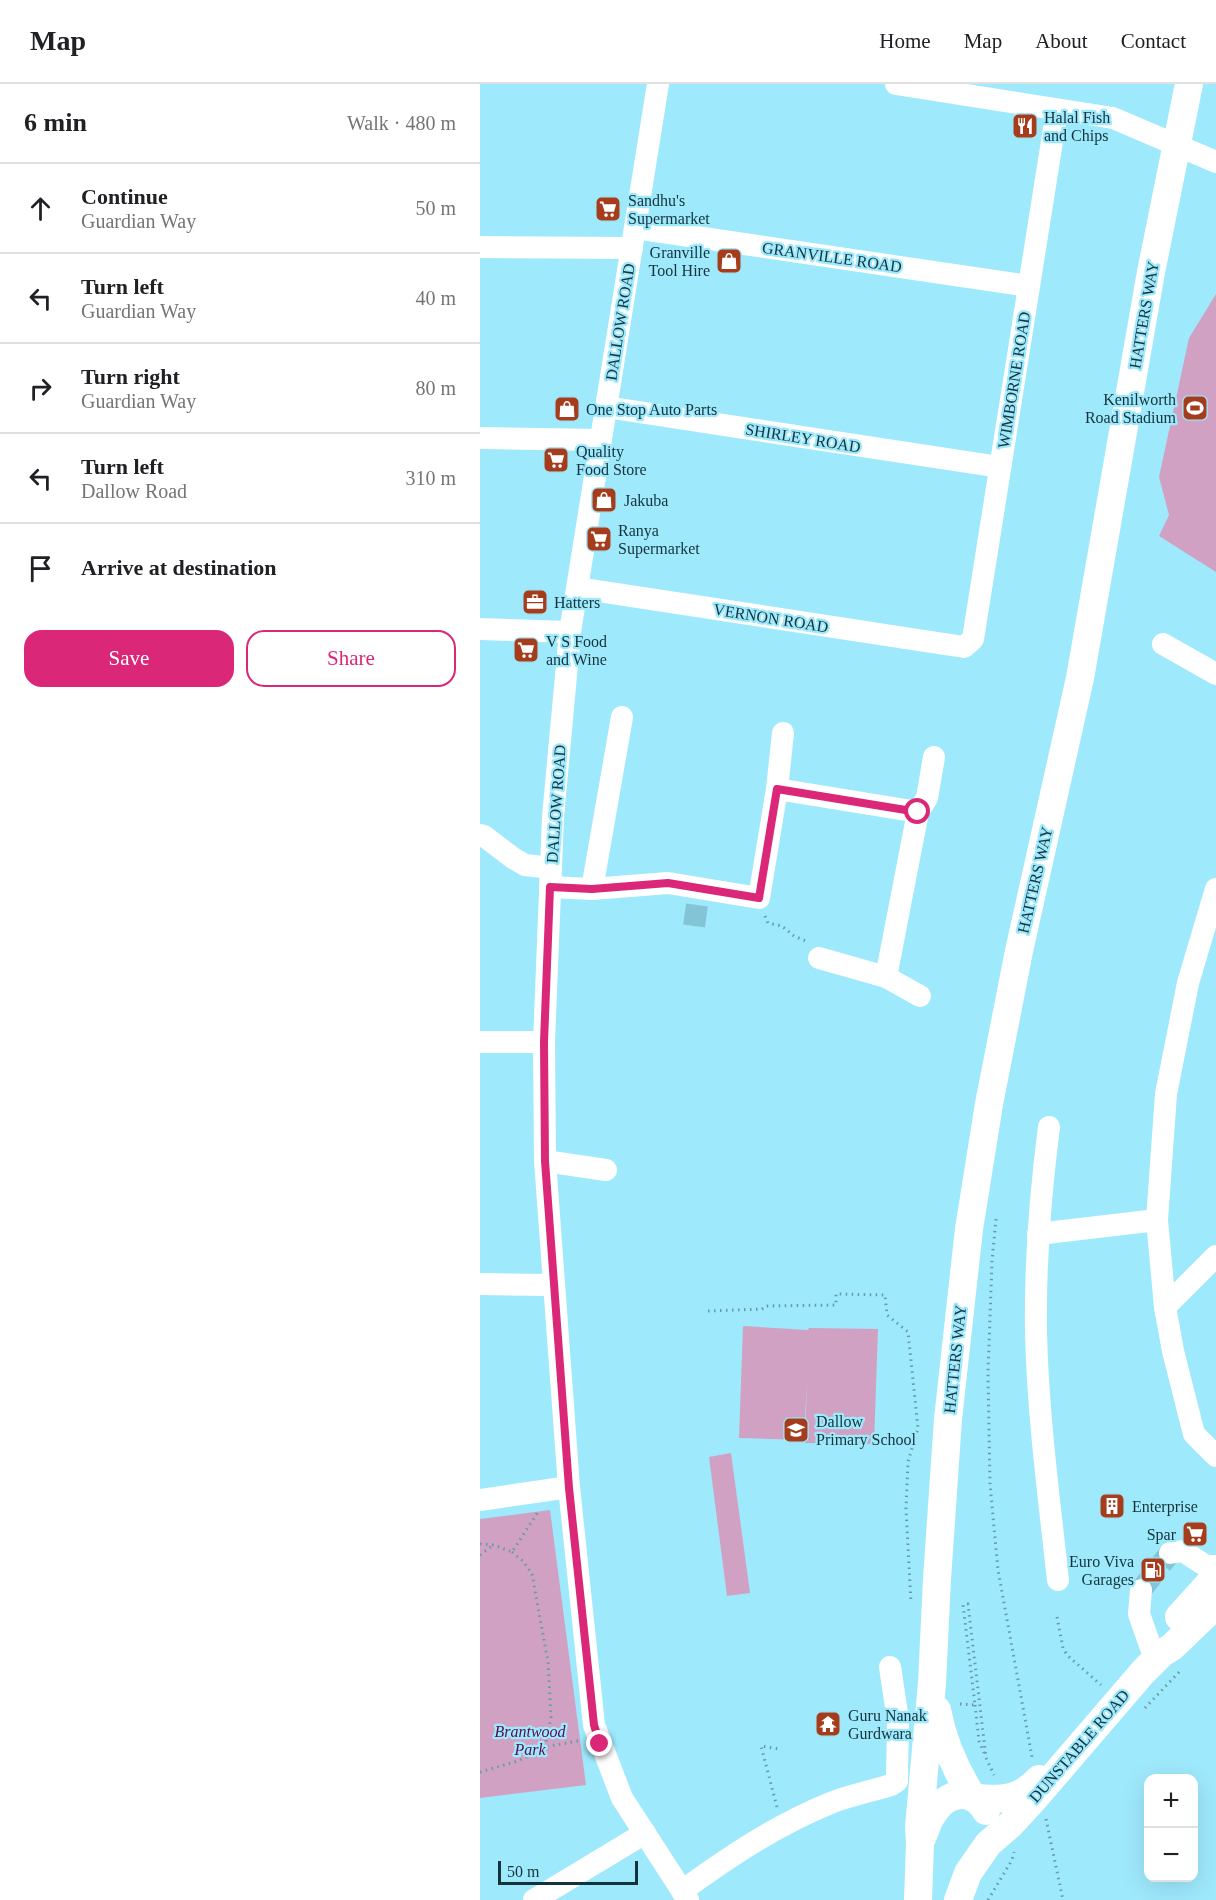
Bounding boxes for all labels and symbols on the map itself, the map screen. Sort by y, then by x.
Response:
place label: Halal Fish and Chips [1044,109,1110,145]
restaurant icon: Halal Fish and Chips [1010,111,1040,141]
place label: Sandhu's Supermarket [628,192,710,228]
supermarket icon: Sandhu's Supermarket [593,194,623,224]
street label: GRANVILLE ROAD [761,239,903,275]
place label: Granville Tool Hire [648,244,710,279]
shop icon: Granville Tool Hire [714,246,744,276]
street label: HATTERS WAY [1126,259,1162,370]
street label: DALLOW ROAD [602,262,638,382]
street label: WIMBORNE ROAD [995,310,1033,450]
place label: Kenilworth Road Stadium [1085,391,1177,426]
sports icon: Kenilworth Road Stadium [1180,393,1210,423]
shop icon: One Stop Auto Parts [552,394,582,424]
place label: One Stop Auto Parts [586,401,717,419]
street label: SHIRLEY ROAD [744,421,862,455]
place label: Quality Food Store [576,443,647,478]
supermarket icon: Quality Food Store [541,445,571,475]
shop icon: Jakuba [589,485,619,515]
place label: Jakuba [624,492,668,509]
place label: Ranya Supermarket [618,522,700,558]
supermarket icon: Ranya Supermarket [584,524,614,554]
office icon: Hatters [520,587,550,617]
place label: Hatters [554,594,600,611]
street label: VERNON ROAD [712,601,830,635]
place label: V S Food and Wine [546,633,607,668]
supermarket icon: V S Food and Wine [511,635,541,665]
street label: DALLOW ROAD [543,744,569,864]
route start [904,798,930,824]
street label: HATTERS WAY [1014,825,1056,935]
street label: HATTERS WAY [941,1304,969,1414]
place label: Dallow Primary School [816,1413,917,1449]
school or university icon: Dallow Primary School [781,1415,811,1445]
building icon: Enterprise [1097,1491,1127,1521]
place label: Enterprise [1132,1498,1198,1516]
supermarket icon: Spar [1180,1519,1210,1549]
place label: Spar [1147,1526,1177,1544]
place label: Euro Viva Garages [1069,1553,1134,1589]
fuel station icon: Euro Viva Garages [1138,1555,1168,1585]
street label: DUNSTABLE ROAD [1026,1686,1132,1806]
place label: Guru Nanak Gurdwara [848,1707,927,1742]
temple icon: Guru Nanak Gurdwara [813,1709,843,1739]
park label: Brantwood Park [494,1723,567,1758]
route end [586,1730,612,1756]
scale bar [498,1858,638,1886]

